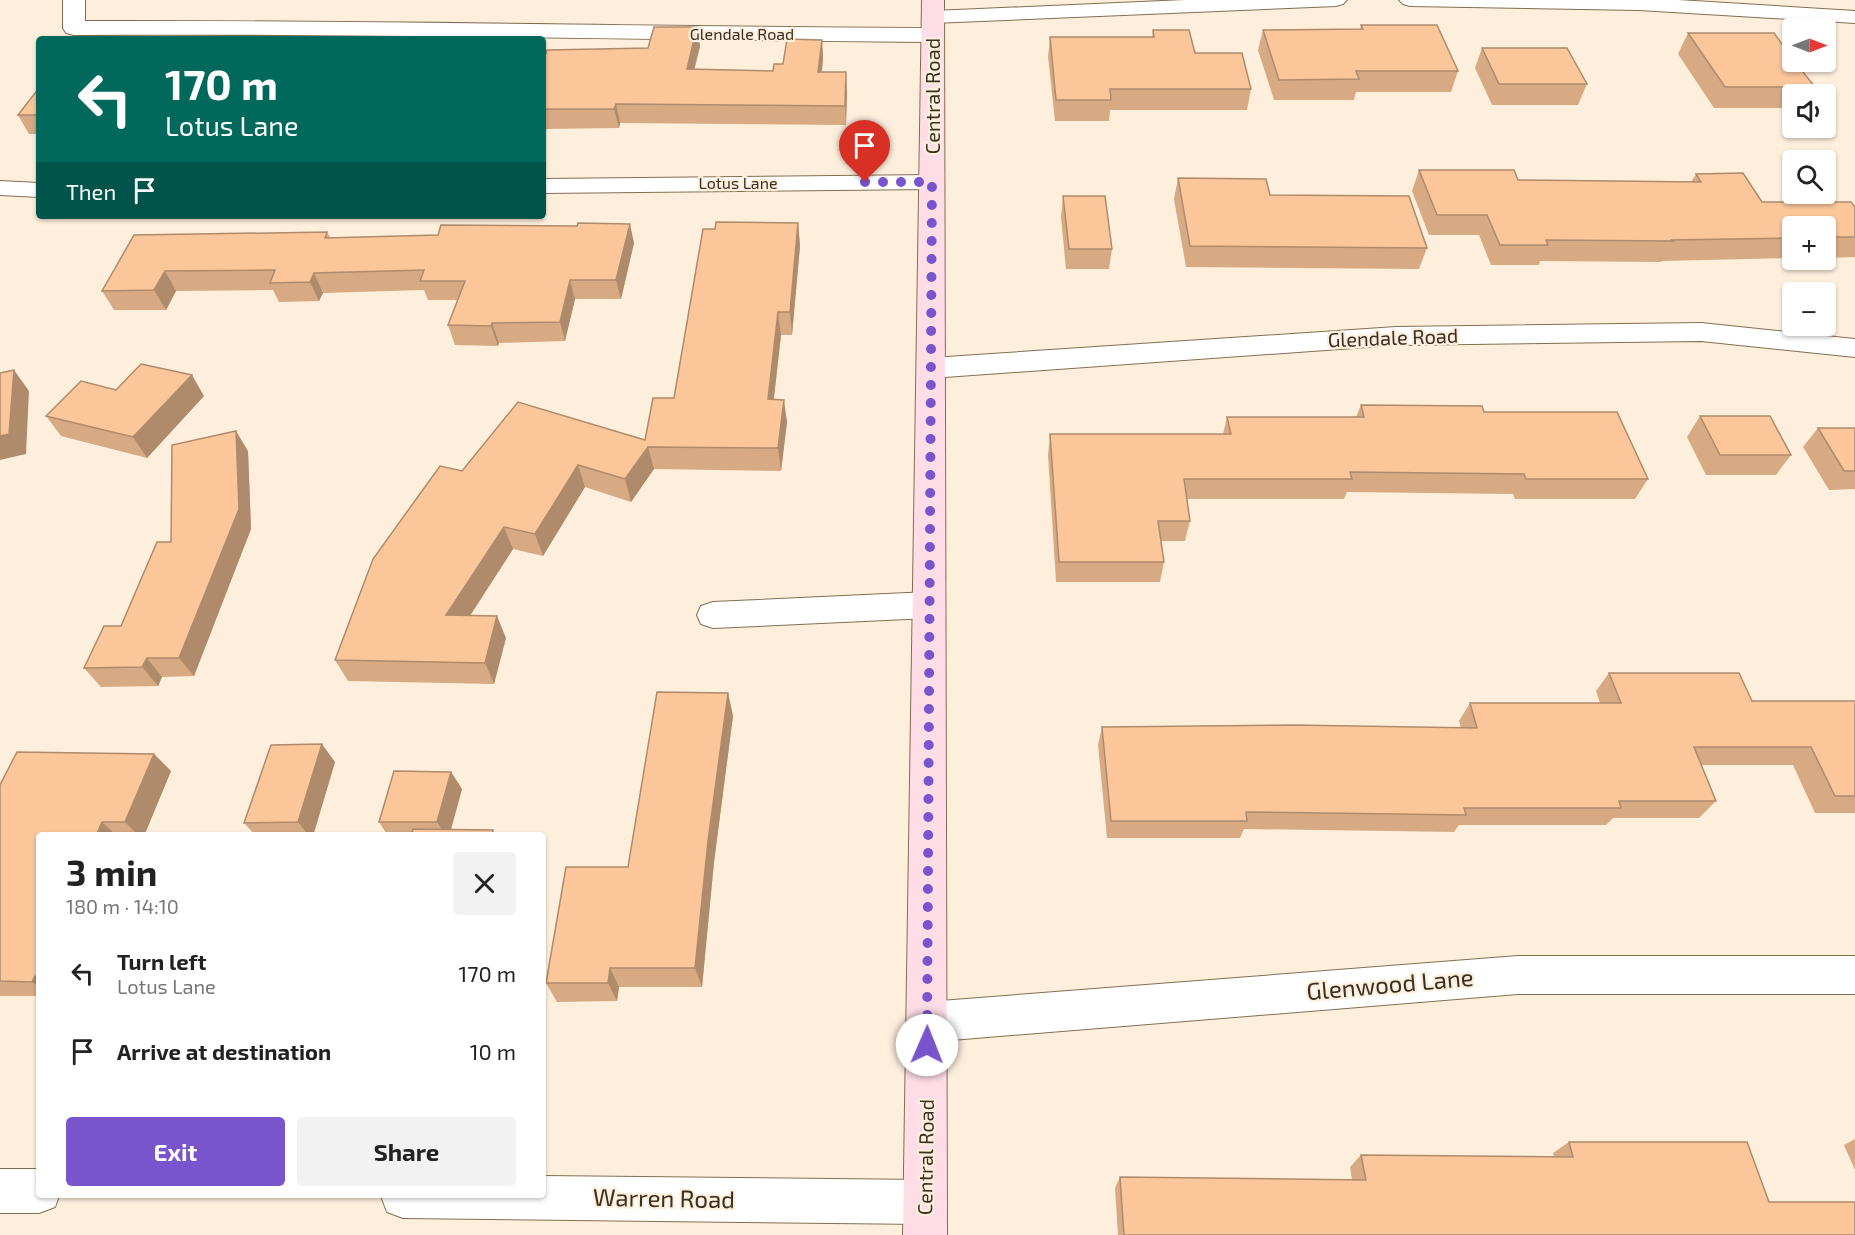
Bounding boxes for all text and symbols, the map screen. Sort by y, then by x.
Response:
north arrow [1782,18,1836,72]
map controls [1782,18,1836,336]
street label: Glendale Road [690,24,794,43]
street label: Central Road [920,38,944,154]
text: 170 m [165,58,278,108]
icon: left [66,60,144,138]
button: sound [1782,84,1836,138]
text: Lotus Lane [165,109,298,141]
pin [839,120,890,182]
icon: arrive [848,129,881,162]
button: search [1782,150,1836,204]
street label: Lotus Lane [698,173,778,192]
icon: arrive [128,174,161,207]
text: Then [66,178,116,204]
button: + [1782,216,1836,270]
button: − [1782,282,1836,336]
street label: Glendale Road [1327,323,1459,351]
text: 3 min [66,850,157,893]
button: close [453,852,516,915]
text: 180 m · 14:10 [66,894,179,918]
text: Turn left [117,948,206,974]
icon: left [66,957,99,990]
text: 170 m [459,960,516,986]
street label: Glenwood Lane [1305,962,1475,1005]
text: Lotus Lane [117,974,216,998]
position arrow [895,1013,959,1077]
icon: arrive [66,1035,99,1068]
text: Arrive at destination [117,1038,331,1064]
text: 10 m [470,1038,516,1064]
street label: Central Road [912,1099,938,1215]
button: Exit [66,1117,285,1186]
button: Share [297,1117,516,1186]
street label: Warren Road [593,1182,735,1213]

